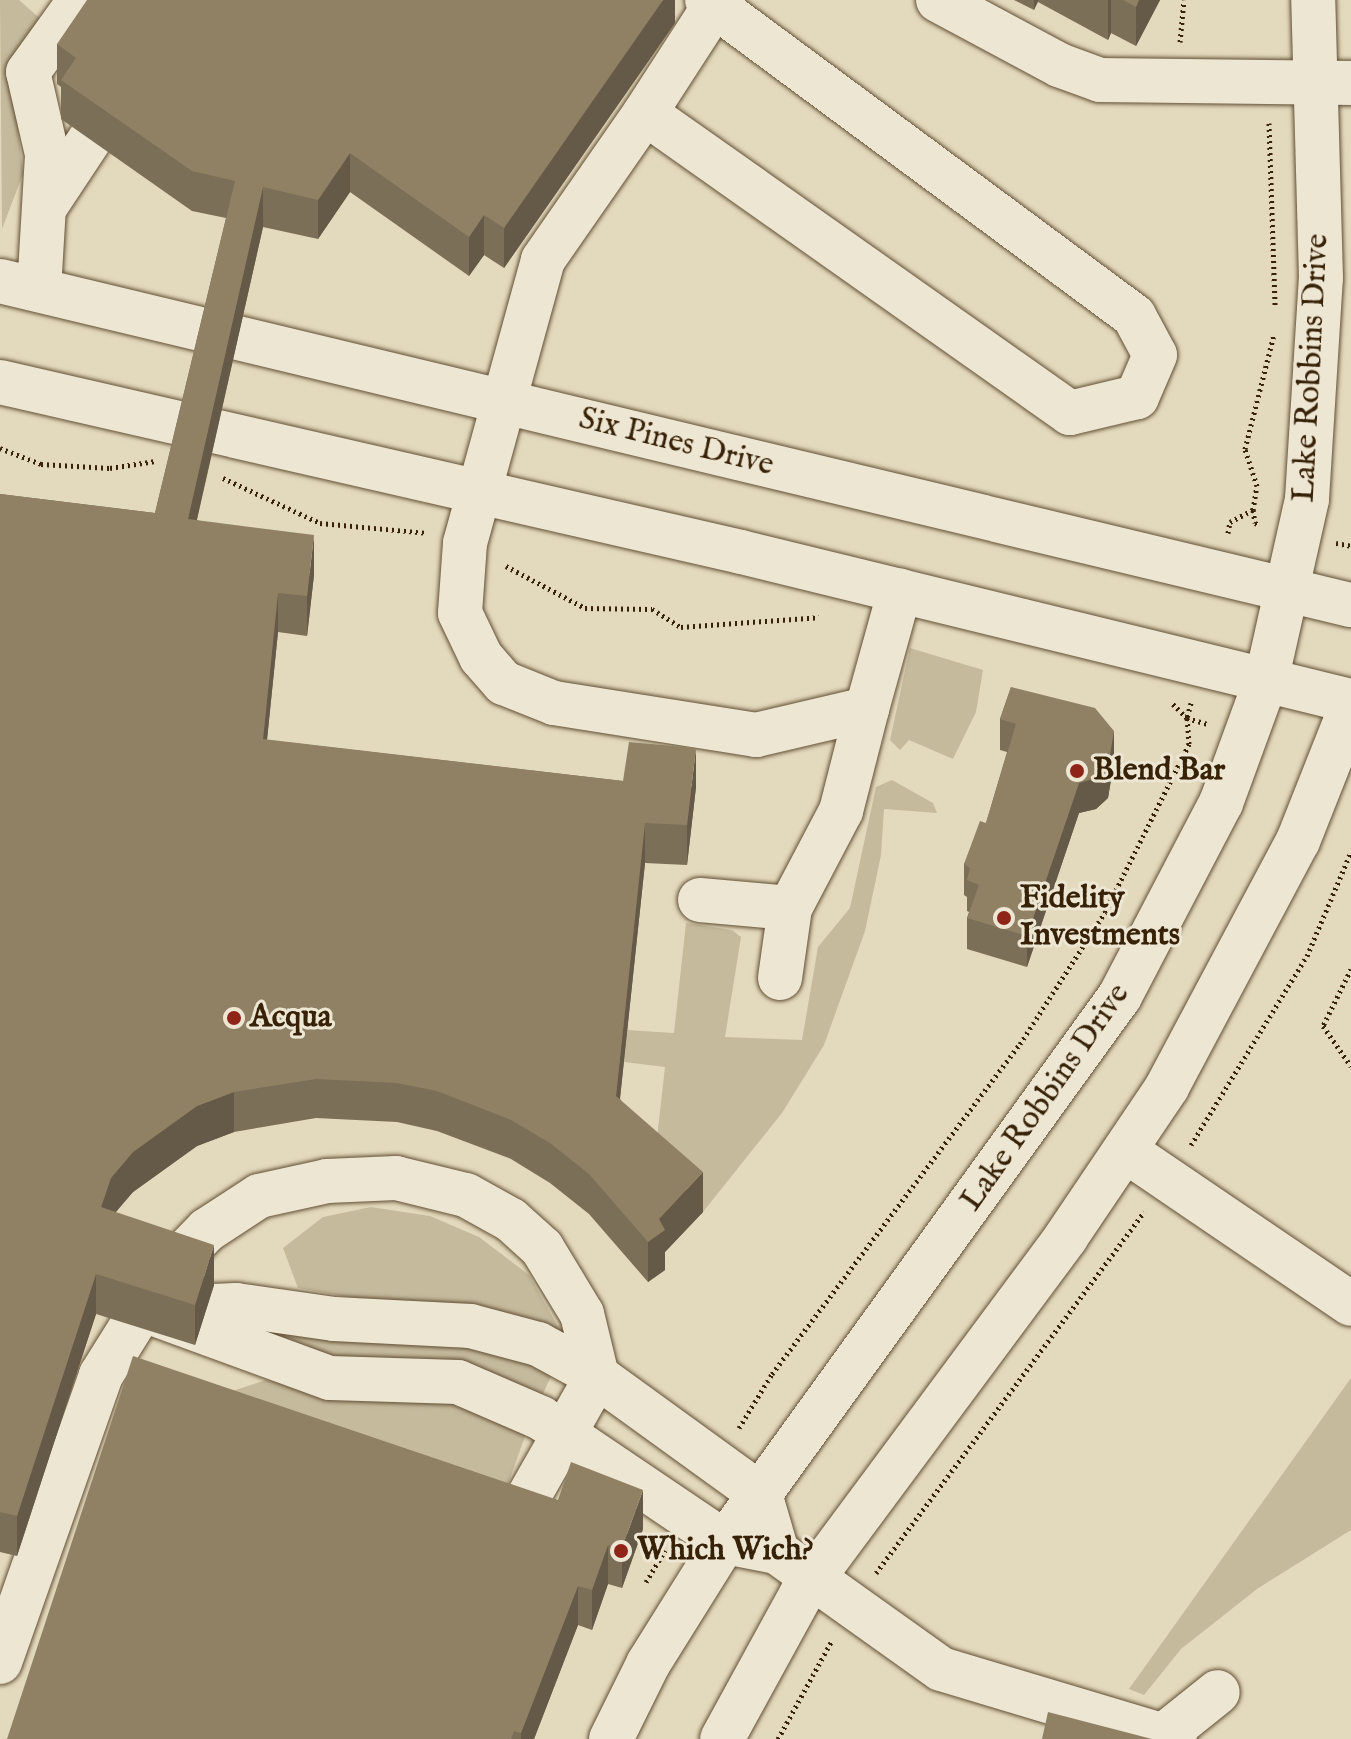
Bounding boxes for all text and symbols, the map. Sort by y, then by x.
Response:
street label: Lake Robbins Drive [1286,233,1338,503]
street label: Six Pines Drive [575,400,777,486]
place label: Blend Bar [1093,752,1225,790]
marker: Blend Bar [1068,762,1086,780]
place label: Fidelity Investments [1020,881,1180,956]
marker: Fidelity Investments [995,909,1013,927]
street label: Lake Robbins Drive [953,977,1139,1219]
place label: Acqua [250,999,332,1037]
marker: Acqua [225,1009,243,1027]
place label: Which Wich? [637,1532,813,1570]
marker: Which Wich? [612,1542,630,1560]

